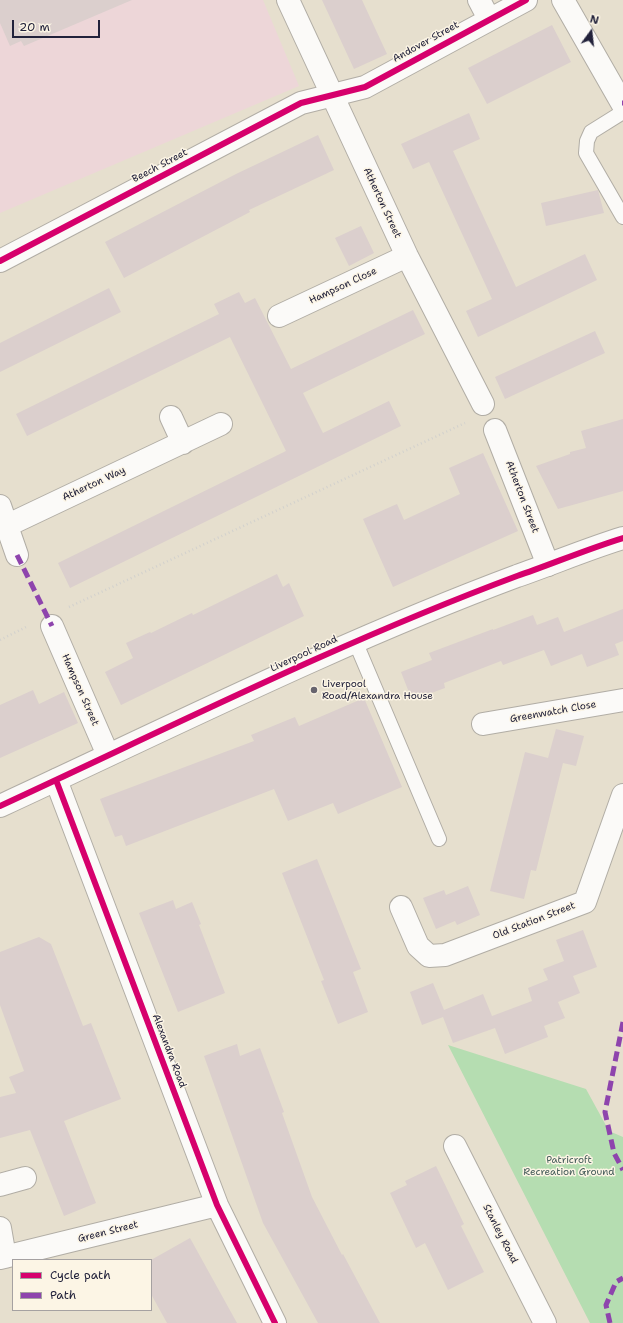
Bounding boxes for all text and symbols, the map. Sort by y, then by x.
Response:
scale bar [14,12,102,38]
north arrow [571,12,611,52]
text: N [588,12,600,28]
text: 20 m [19,19,50,35]
street label: Andover Street [391,19,461,65]
street label: Beech Street [130,146,190,186]
street label: Atherton Street [360,166,404,240]
street label: Hampson Close [307,265,379,307]
street label: Atherton Street [503,459,541,535]
street label: Atherton Way [61,464,127,504]
street label: Liverpool Road [269,633,339,675]
street label: Hampson Street [59,652,101,728]
place label: Liverpool Road/Alexandra House [322,678,433,702]
marker: Liverpool Road/Alexandra House [309,685,319,695]
street label: Greenwatch Close [509,699,597,725]
street label: Old Station Street [491,900,577,942]
street label: Alexandra Road [149,1012,189,1090]
park label: Patricroft Recreation Ground [523,1154,615,1178]
street label: Stanley Road [480,1202,520,1266]
street label: Green Street [77,1219,139,1245]
legend [12,1259,152,1311]
text: Cycle path [50,1267,111,1283]
text: Path [50,1287,76,1303]

